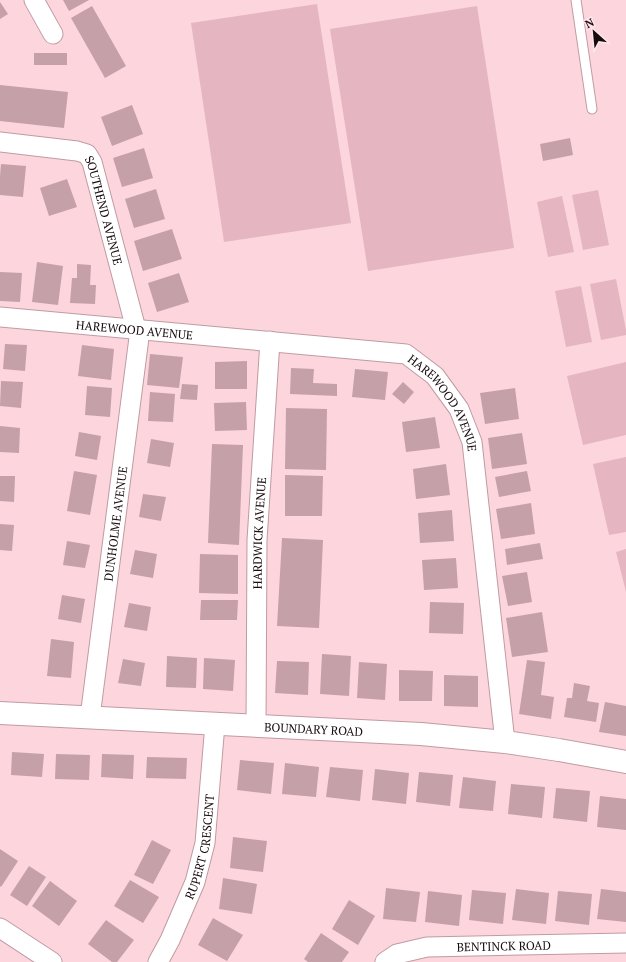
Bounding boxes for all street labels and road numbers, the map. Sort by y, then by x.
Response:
street label: SOUTHEND AVENUE [82,152,126,266]
street label: HAREWOOD AVENUE [75,316,194,342]
street label: HAREWOOD AVENUE [405,351,480,452]
street label: DUNHOLME AVENUE [100,465,130,582]
street label: HARDWICK AVENUE [249,476,269,589]
street label: BOUNDARY ROAD [264,719,363,739]
street label: RUPERT CRESCENT [181,793,217,901]
street label: BENTINCK ROAD [456,937,551,954]

